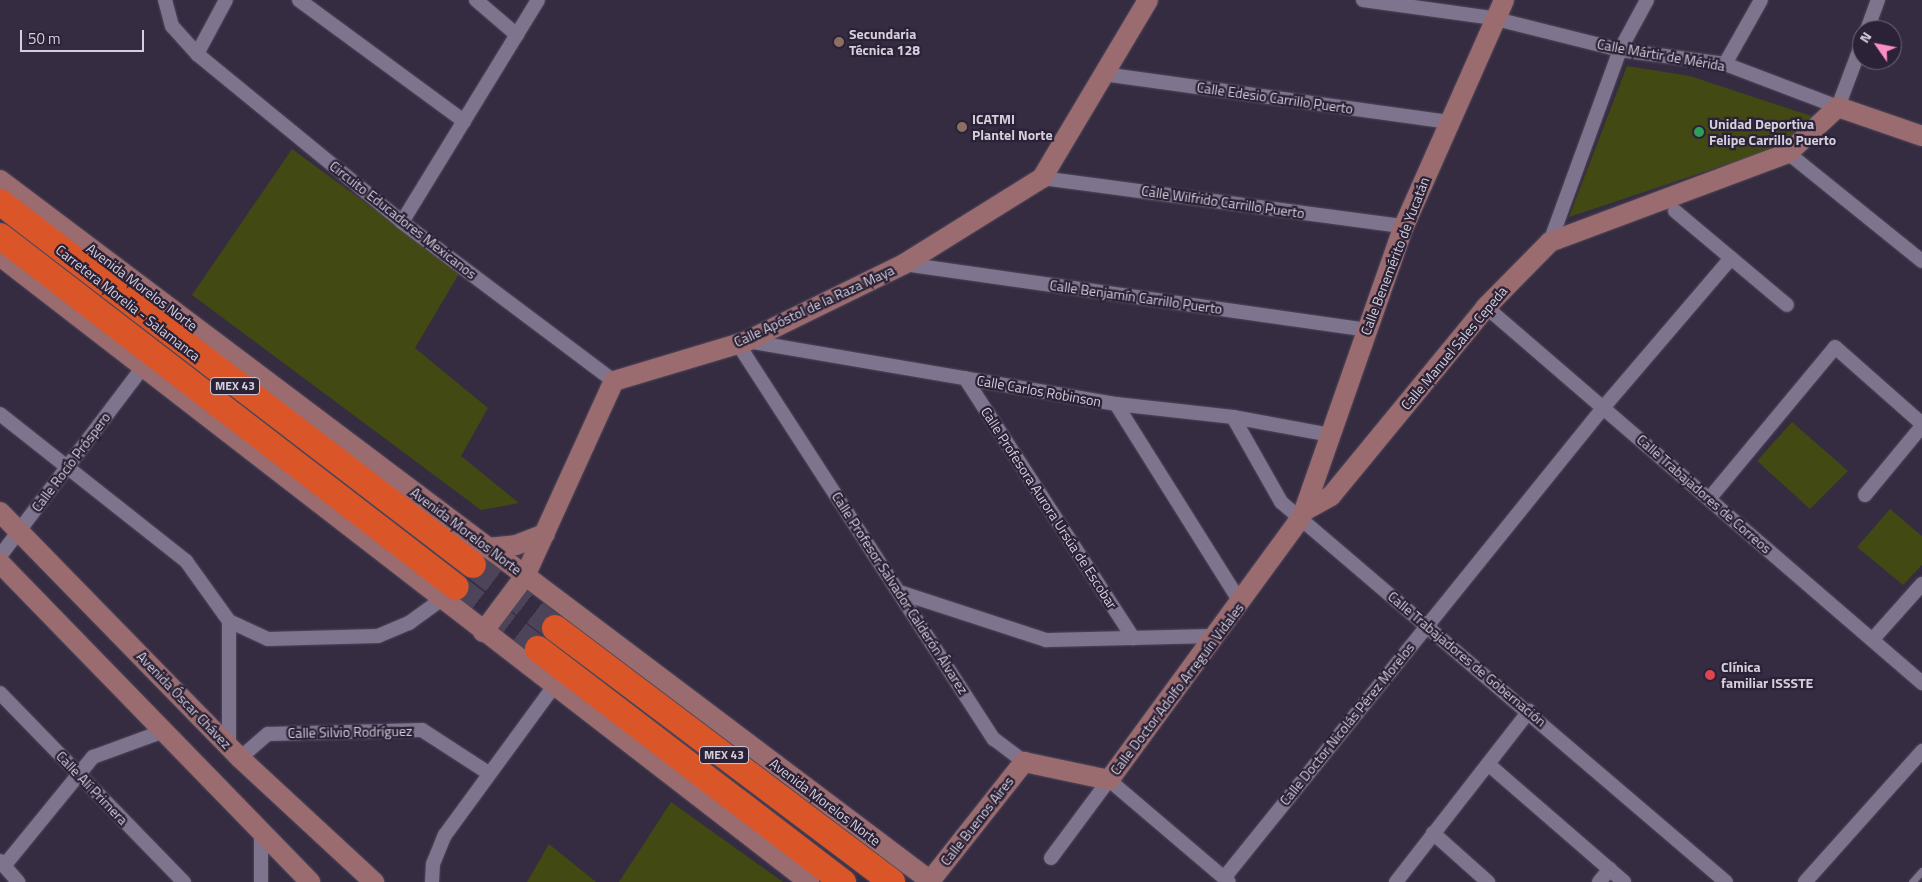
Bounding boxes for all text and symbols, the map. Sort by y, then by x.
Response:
scale bar [22,20,146,52]
north arrow [1852,20,1902,70]
place label: Secundaria Técnica 128 [849,26,920,58]
text: 50 m [28,27,61,50]
text: N [1853,27,1876,47]
street label: Calle Mártir de Mérida [1596,35,1726,75]
marker: Secundaria Técnica 128 [833,36,845,48]
street label: Calle Edesio Carrillo Puerto [1196,79,1354,117]
place label: ICATMI Plantel Norte [972,111,1053,144]
place label: Unidad Deportiva Felipe Carrillo Puerto [1709,116,1836,148]
marker: ICATMI Plantel Norte [956,121,968,133]
marker: Unidad Deportiva Felipe Carrillo Puerto [1693,126,1705,138]
street label: Circuito Educadores Mexicanos [326,157,480,283]
street label: Calle Benemérito de Yucatán [1357,175,1433,337]
street label: Calle Wilfrido Carrillo Puerto [1140,182,1306,222]
street label: Avenida Morelos Norte [83,240,201,334]
street label: Carretera Morelia - Salamanca [52,241,204,365]
street label: Calle Apóstol de la Raza Maya [731,261,897,351]
street label: Calle Benjamín Carrillo Puerto [1049,277,1223,317]
street label: Calle Manuel Sales Cepeda [1397,283,1511,413]
street label: Calle Carlos Robinson [975,372,1103,410]
road number: MEX 43 [210,376,260,396]
street label: Calle Profesora Aurora Ursúa de Escobar [977,404,1121,612]
street label: Calle Rocío Próspero [28,409,114,515]
street label: Calle Trabajadores de Correos [1633,431,1775,557]
street label: Avenida Morelos Norte [407,484,525,578]
street label: Calle Profesor Salvador Calderón Álvarez [828,489,972,697]
street label: Calle Trabajadores de Gobernación [1384,588,1550,730]
street label: Calle Doctor Adolfo Arreguín Vidales [1107,600,1247,778]
street label: Calle Doctor Nicolás Pérez Morelos [1276,639,1418,809]
street label: Avenida Óscar Chávez [133,648,235,752]
place label: Clínica familiar ISSSTE [1721,659,1813,692]
marker: Clínica familiar ISSSTE [1703,668,1717,682]
street label: Calle Silvio Rodríguez [288,723,412,741]
road number: MEX 43 [699,746,749,764]
street label: Calle Alí Primera [53,748,131,828]
street label: Avenida Morelos Norte [766,755,884,849]
street label: Calle Buenos Aires [937,773,1017,869]

